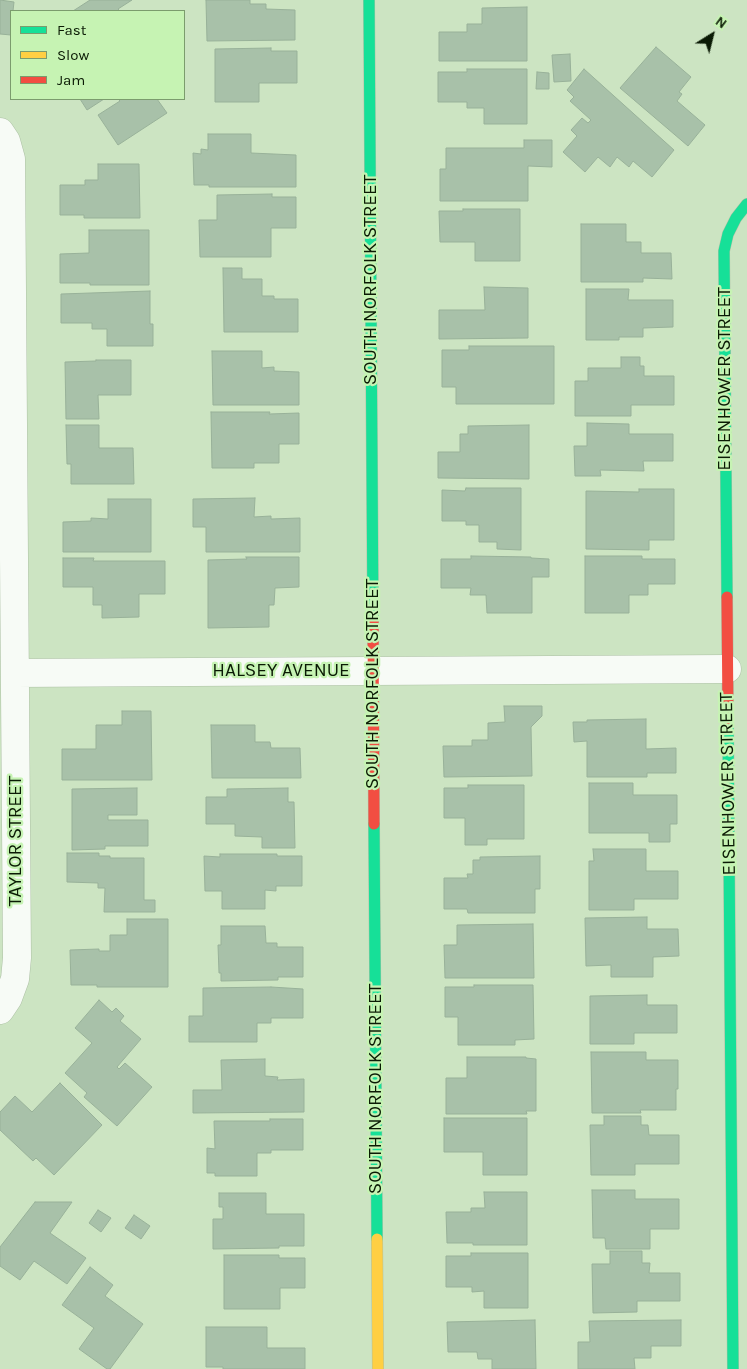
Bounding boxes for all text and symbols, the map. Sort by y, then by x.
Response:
legend [10,10,185,100]
north arrow [687,10,737,60]
text: N [712,13,730,32]
text: Fast [57,21,86,39]
text: Slow [57,46,89,64]
text: Jam [57,71,85,89]
street label: SOUTH NORFOLK STREET [360,175,382,385]
street label: EISENHOWER STREET [714,287,736,471]
street label: SOUTH NORFOLK STREET [362,579,384,789]
street label: HALSEY AVENUE [212,660,350,682]
street label: EISENHOWER STREET [715,692,741,876]
street label: TAYLOR STREET [5,776,27,906]
street label: SOUTH NORFOLK STREET [365,984,387,1194]

